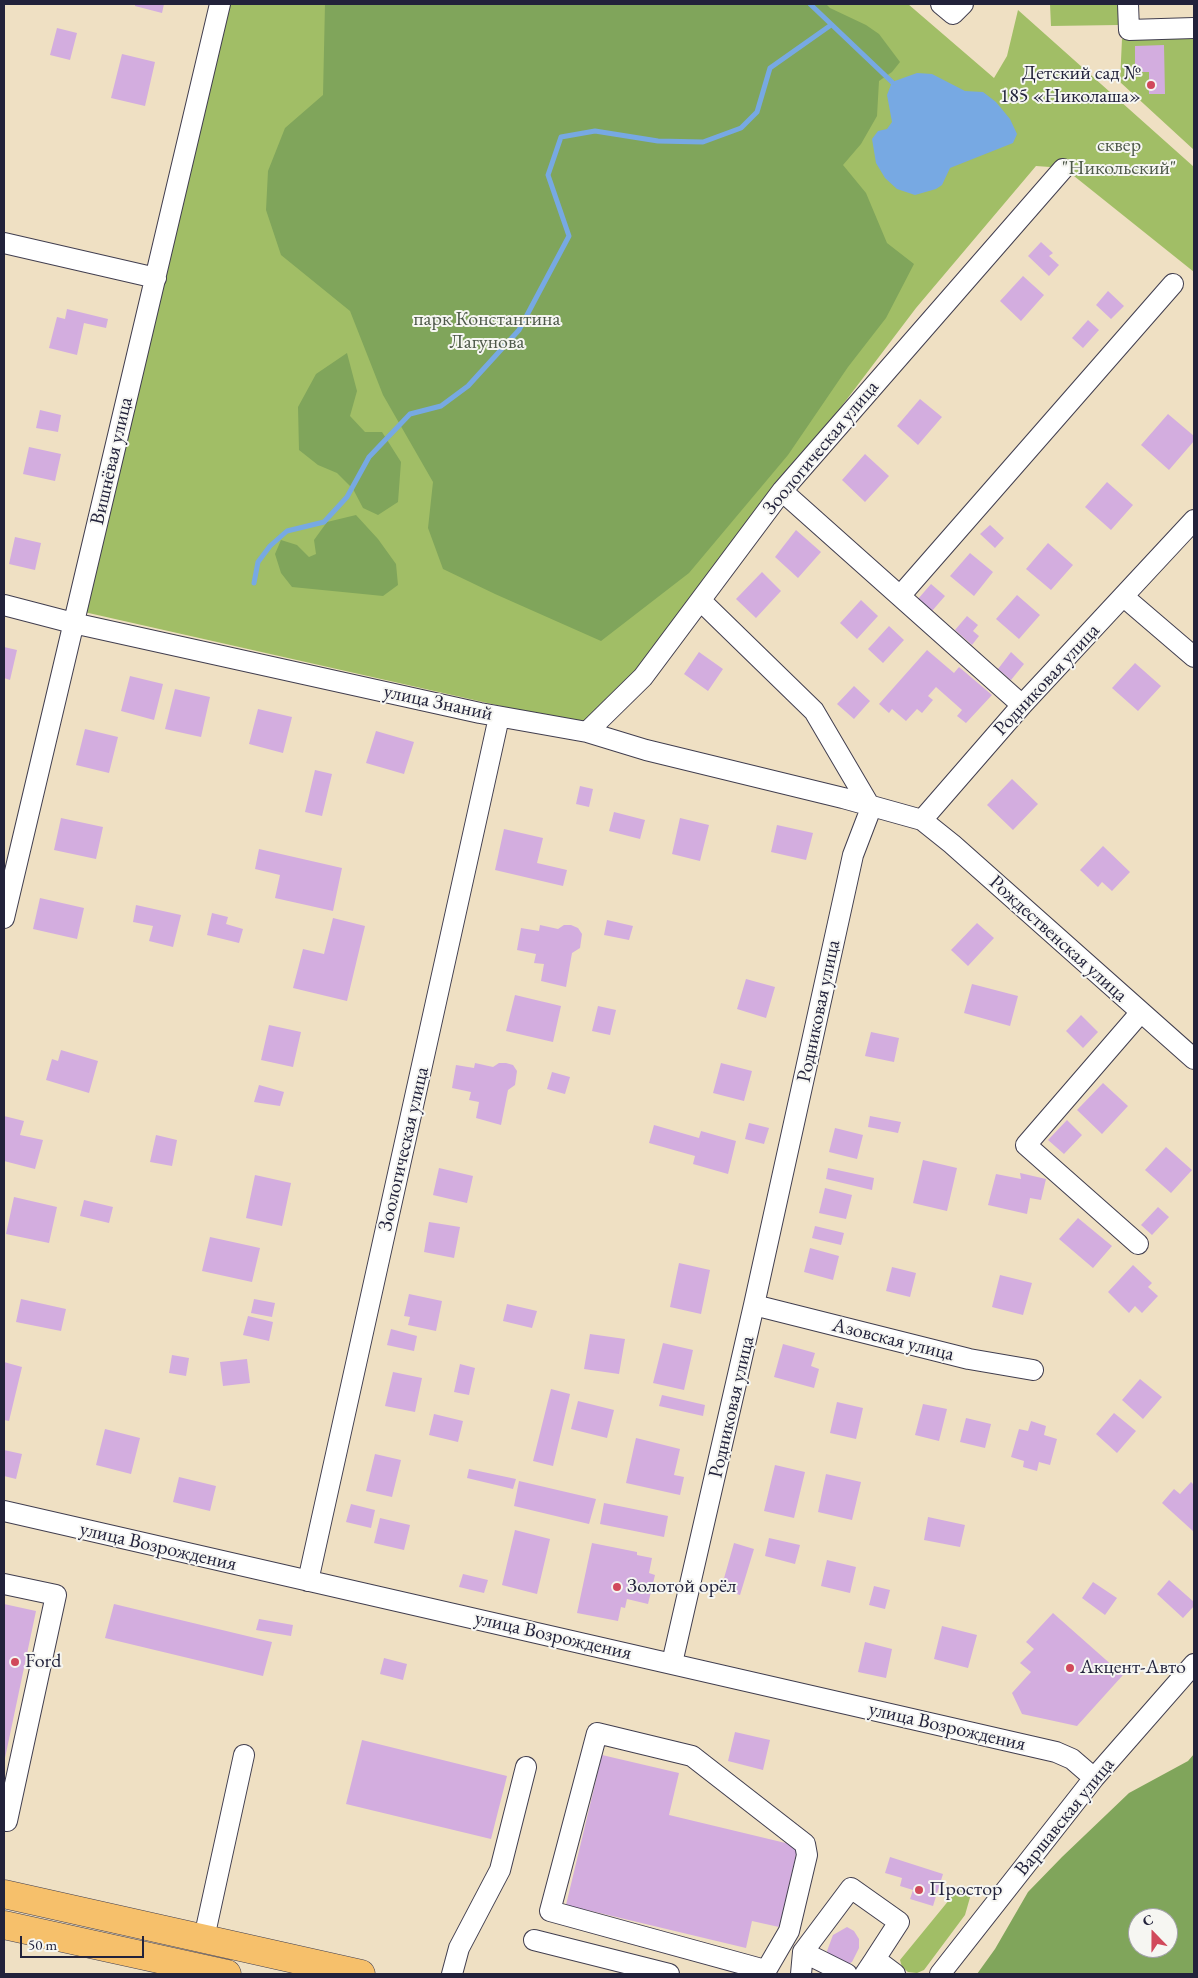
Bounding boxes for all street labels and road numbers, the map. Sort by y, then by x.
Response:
street label: Зоологическая улица [758,376,884,520]
street label: Вишнёвая улица [86,395,138,527]
street label: Родниковая улица [989,619,1105,741]
street label: улица Знаний [381,680,495,726]
street label: Рождественская улица [984,871,1132,1007]
street label: Родниковая улица [792,938,846,1084]
street label: Зоологическая улица [373,1064,435,1234]
street label: Азовская улица [830,1313,956,1367]
street label: Родниковая улица [704,1334,760,1480]
street label: улица Возрождения [77,1517,239,1577]
street label: улица Возрождения [472,1606,634,1666]
street label: улица Возрождения [866,1697,1028,1757]
street label: Варшавская улица [1010,1753,1120,1881]

